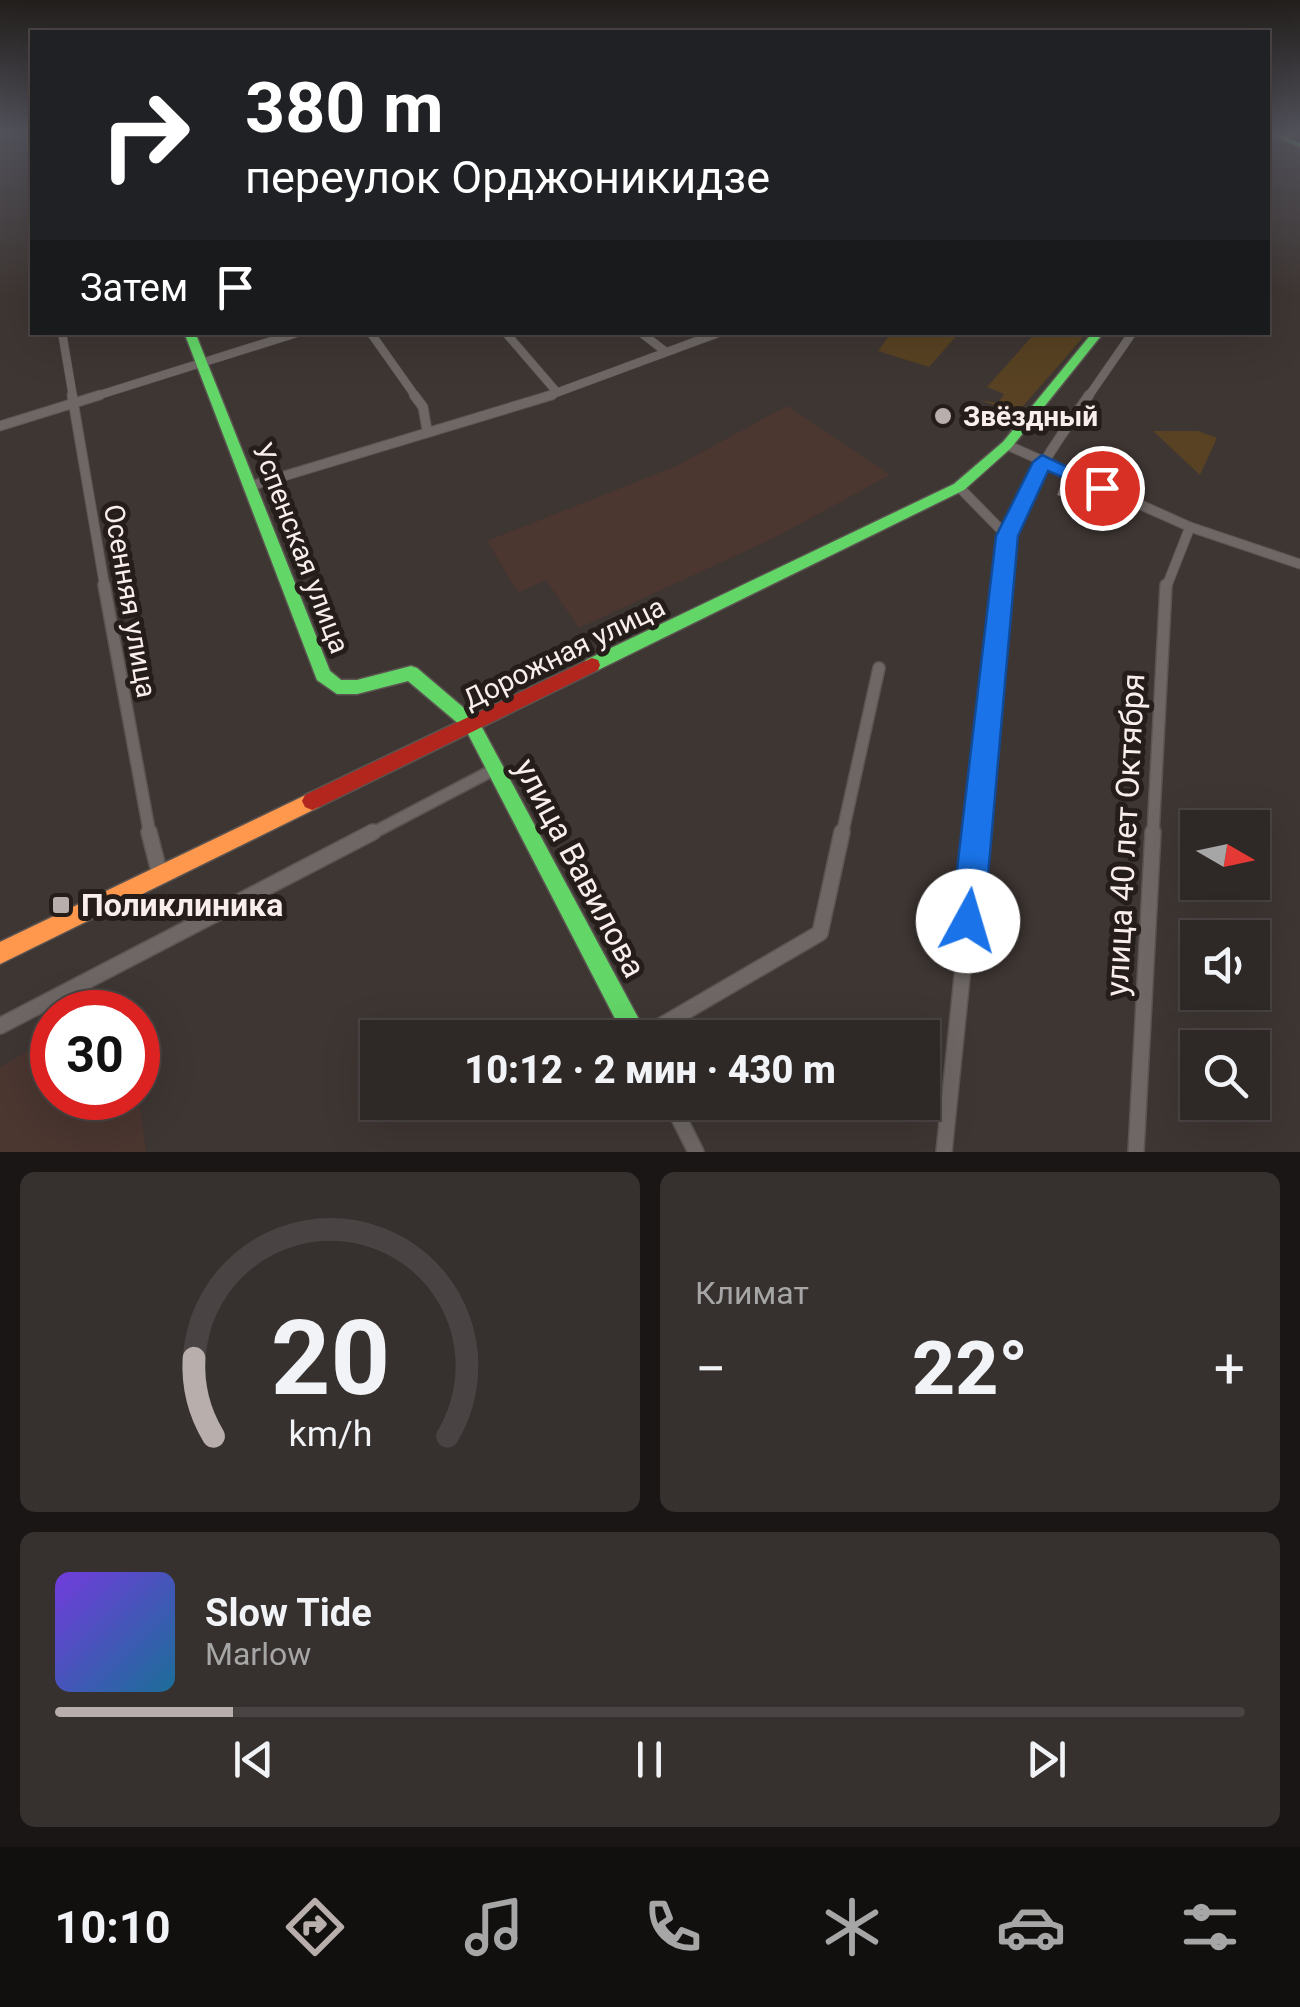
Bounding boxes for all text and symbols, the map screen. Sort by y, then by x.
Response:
text: 380 m [245,67,444,149]
icon: right [80,70,210,200]
text: переулок Орджоникидзе [245,151,770,204]
icon: arrive [208,260,263,315]
text: Затем [80,266,188,310]
place label: Звёздный [963,400,1098,433]
marker: Звёздный [932,405,954,427]
street label: Успенская улица [246,438,356,658]
pin [1060,446,1145,531]
icon: arrive [1075,461,1130,516]
street label: Осенняя улица [97,502,163,700]
street label: Дорожная улица [458,590,670,716]
street label: улица 40 лет Октября [1098,672,1152,998]
street label: улица Вавилова [506,752,654,984]
north arrow [1180,810,1270,900]
map controls [1180,810,1270,1120]
position arrow [916,869,1020,973]
place label: Поликлиника [81,886,283,924]
marker: Поликлиника [50,894,72,916]
button: sound [1180,920,1270,1010]
speed limit sign: 30 [30,990,160,1120]
button: search [1180,1030,1270,1120]
text: 10:12 · 2 мин · 430 m [464,1048,836,1092]
text: Климат [695,1274,809,1312]
text: 20 [270,1298,390,1419]
text: 22° [912,1324,1028,1412]
text: − [695,1337,726,1401]
text: + [1214,1337,1245,1401]
text: km/h [288,1413,372,1455]
text: Slow Tide [205,1591,372,1635]
text: Marlow [205,1635,311,1673]
icon: previous [226,1732,281,1787]
icon: pause [622,1732,677,1787]
icon: next [1019,1732,1074,1787]
icon: directions [280,1892,350,1962]
icon: music [459,1892,529,1962]
icon: phone [638,1892,708,1962]
icon: climate [817,1892,887,1962]
icon: car [996,1892,1066,1962]
icon: filters [1175,1892,1245,1962]
text: 10:10 [55,1901,171,1954]

